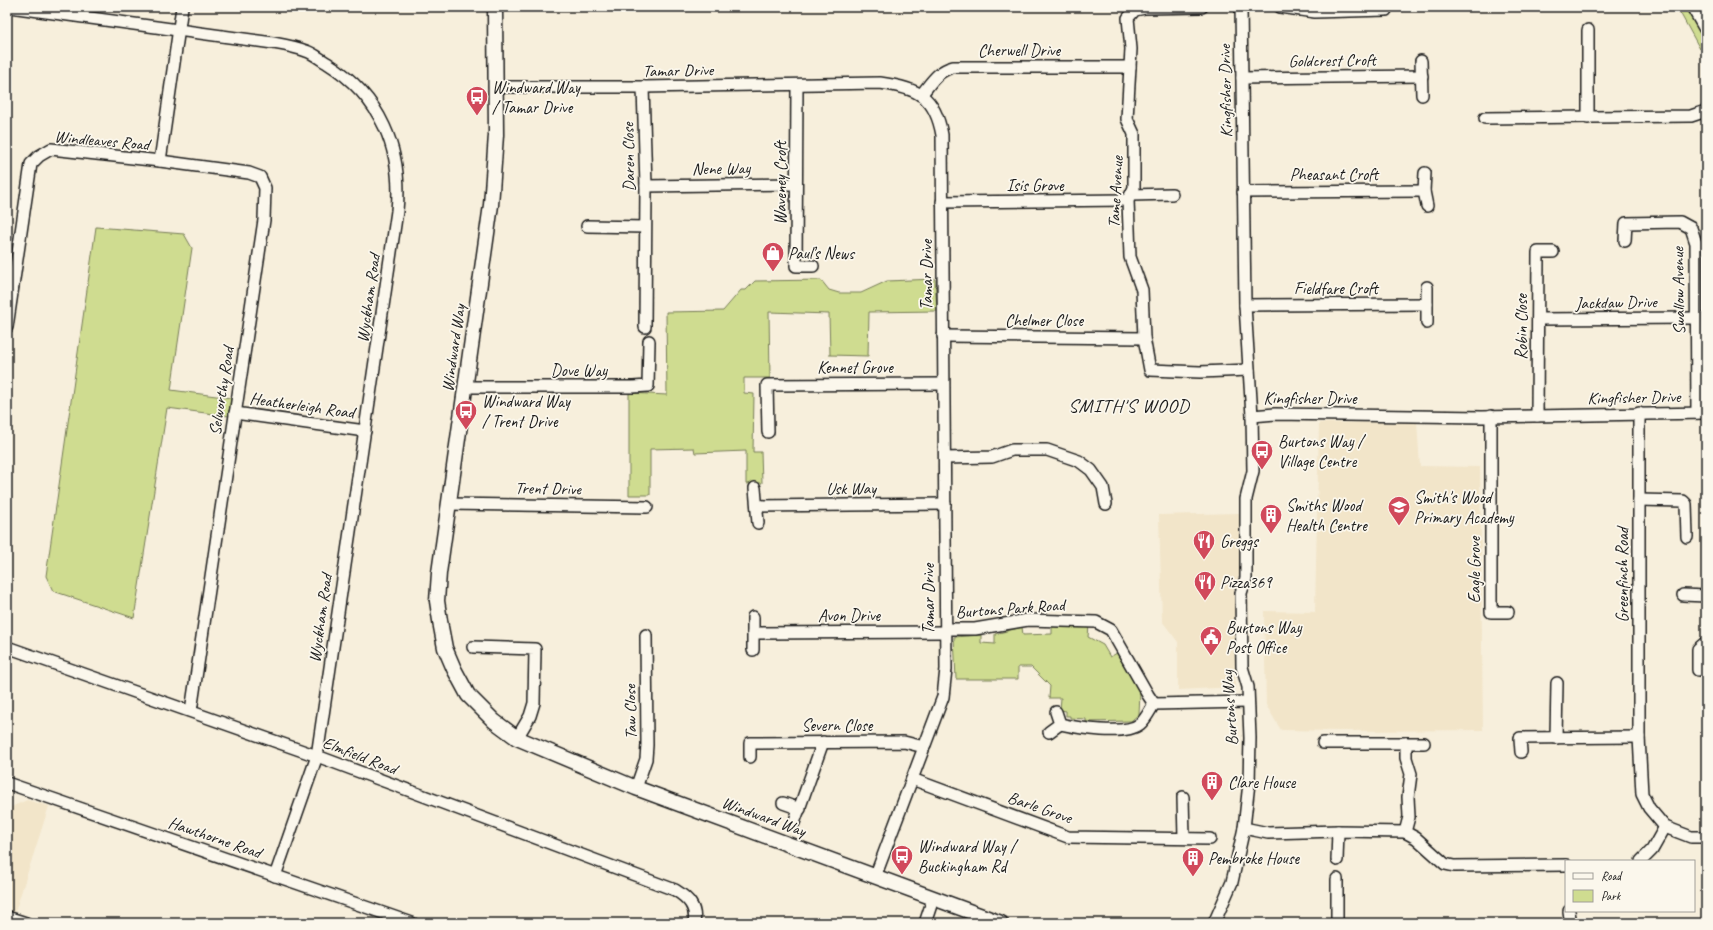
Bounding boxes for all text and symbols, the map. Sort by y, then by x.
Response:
street label: Cherwell Drive [978,40,1061,61]
street label: Kingfisher Drive [1214,43,1237,138]
street label: Goldcrest Croft [1288,49,1378,72]
street label: Tamar Drive [643,59,715,82]
place label: Windward Way / Tamar Drive [492,77,581,118]
bus stop icon: Windward Way / Tamar Drive [464,84,490,117]
street label: Daren Close [617,121,640,192]
street label: Windleaves Road [54,126,153,155]
street label: Waveney Croft [770,139,791,225]
street label: Tame Avenue [1103,154,1128,229]
street label: Nene Way [692,157,751,180]
street label: Pheasant Croft [1290,164,1380,185]
street label: Isis Grove [1006,175,1065,196]
street label: Tamar Drive [916,238,937,310]
shop icon: Paul’s News [760,240,786,273]
place label: Paul’s News [788,243,856,264]
street label: Swallow Avenue [1667,245,1690,335]
street label: Wyckham Road [352,250,385,344]
street label: Fieldfare Croft [1294,278,1380,299]
street label: Jackdaw Drive [1574,291,1658,314]
street label: Robin Close [1511,293,1532,360]
street label: Windward Way [437,302,470,393]
street label: Chelmer Close [1005,310,1084,331]
street label: Selworthy Road [204,343,239,437]
street label: Kennet Grove [817,357,894,378]
street label: Dove Way [551,360,608,381]
street label: Kingfisher Drive [1587,386,1682,409]
street label: Heatherleigh Road [248,388,358,424]
street label: Kingfisher Drive [1263,388,1358,409]
place label: Windward Way / Trent Drive [482,391,571,432]
district label: SMITH'S WOOD [1068,394,1191,418]
bus stop icon: Windward Way / Trent Drive [453,398,479,431]
place label: Burtons Way / Village Centre [1278,431,1367,472]
bus stop icon: Burtons Way / Village Centre [1249,438,1275,471]
street label: Trent Drive [515,477,583,500]
street label: Usk Way [826,478,877,499]
place label: Smith's Wood Primary Academy [1414,487,1515,528]
school or university icon: Smith's Wood Primary Academy [1386,494,1412,527]
place label: Smiths Wood Health Centre [1286,495,1368,536]
building icon: Smiths Wood Health Centre [1258,502,1284,535]
street label: Greenfinch Road [1612,525,1633,622]
restaurant icon: Greggs [1191,528,1217,561]
place label: Greggs [1220,531,1260,552]
street label: Eagle Grove [1464,535,1485,603]
street label: Tamar Drive [918,562,939,634]
restaurant icon: Pizza369 [1192,569,1218,602]
street label: Wyckham Road [304,570,337,664]
place label: Pizza369 [1220,572,1273,593]
street label: Burtons Park Road [955,594,1067,623]
street label: Avon Drive [818,605,882,626]
place label: Burtons Way Post Office [1226,617,1303,658]
public building icon: Burtons Way Post Office [1198,624,1224,657]
street label: Burtons Way [1216,668,1243,746]
street label: Taw Close [619,683,641,740]
street label: Severn Close [802,715,874,736]
street label: Elmfield Road [320,732,403,780]
building icon: Clare House [1199,769,1225,802]
place label: Clare House [1228,772,1297,793]
street label: Barle Grove [1005,787,1076,829]
street label: Windward Way [719,792,810,842]
street label: Hawthorne Road [166,812,266,864]
place label: Windward Way / Buckingham Rd [918,836,1019,877]
bus stop icon: Windward Way / Buckingham Rd [889,843,915,876]
building icon: Pembroke House [1180,845,1206,878]
place label: Pembroke House [1208,848,1301,869]
legend [1565,860,1695,912]
text: Road [1601,868,1623,884]
text: Park [1601,888,1622,904]

